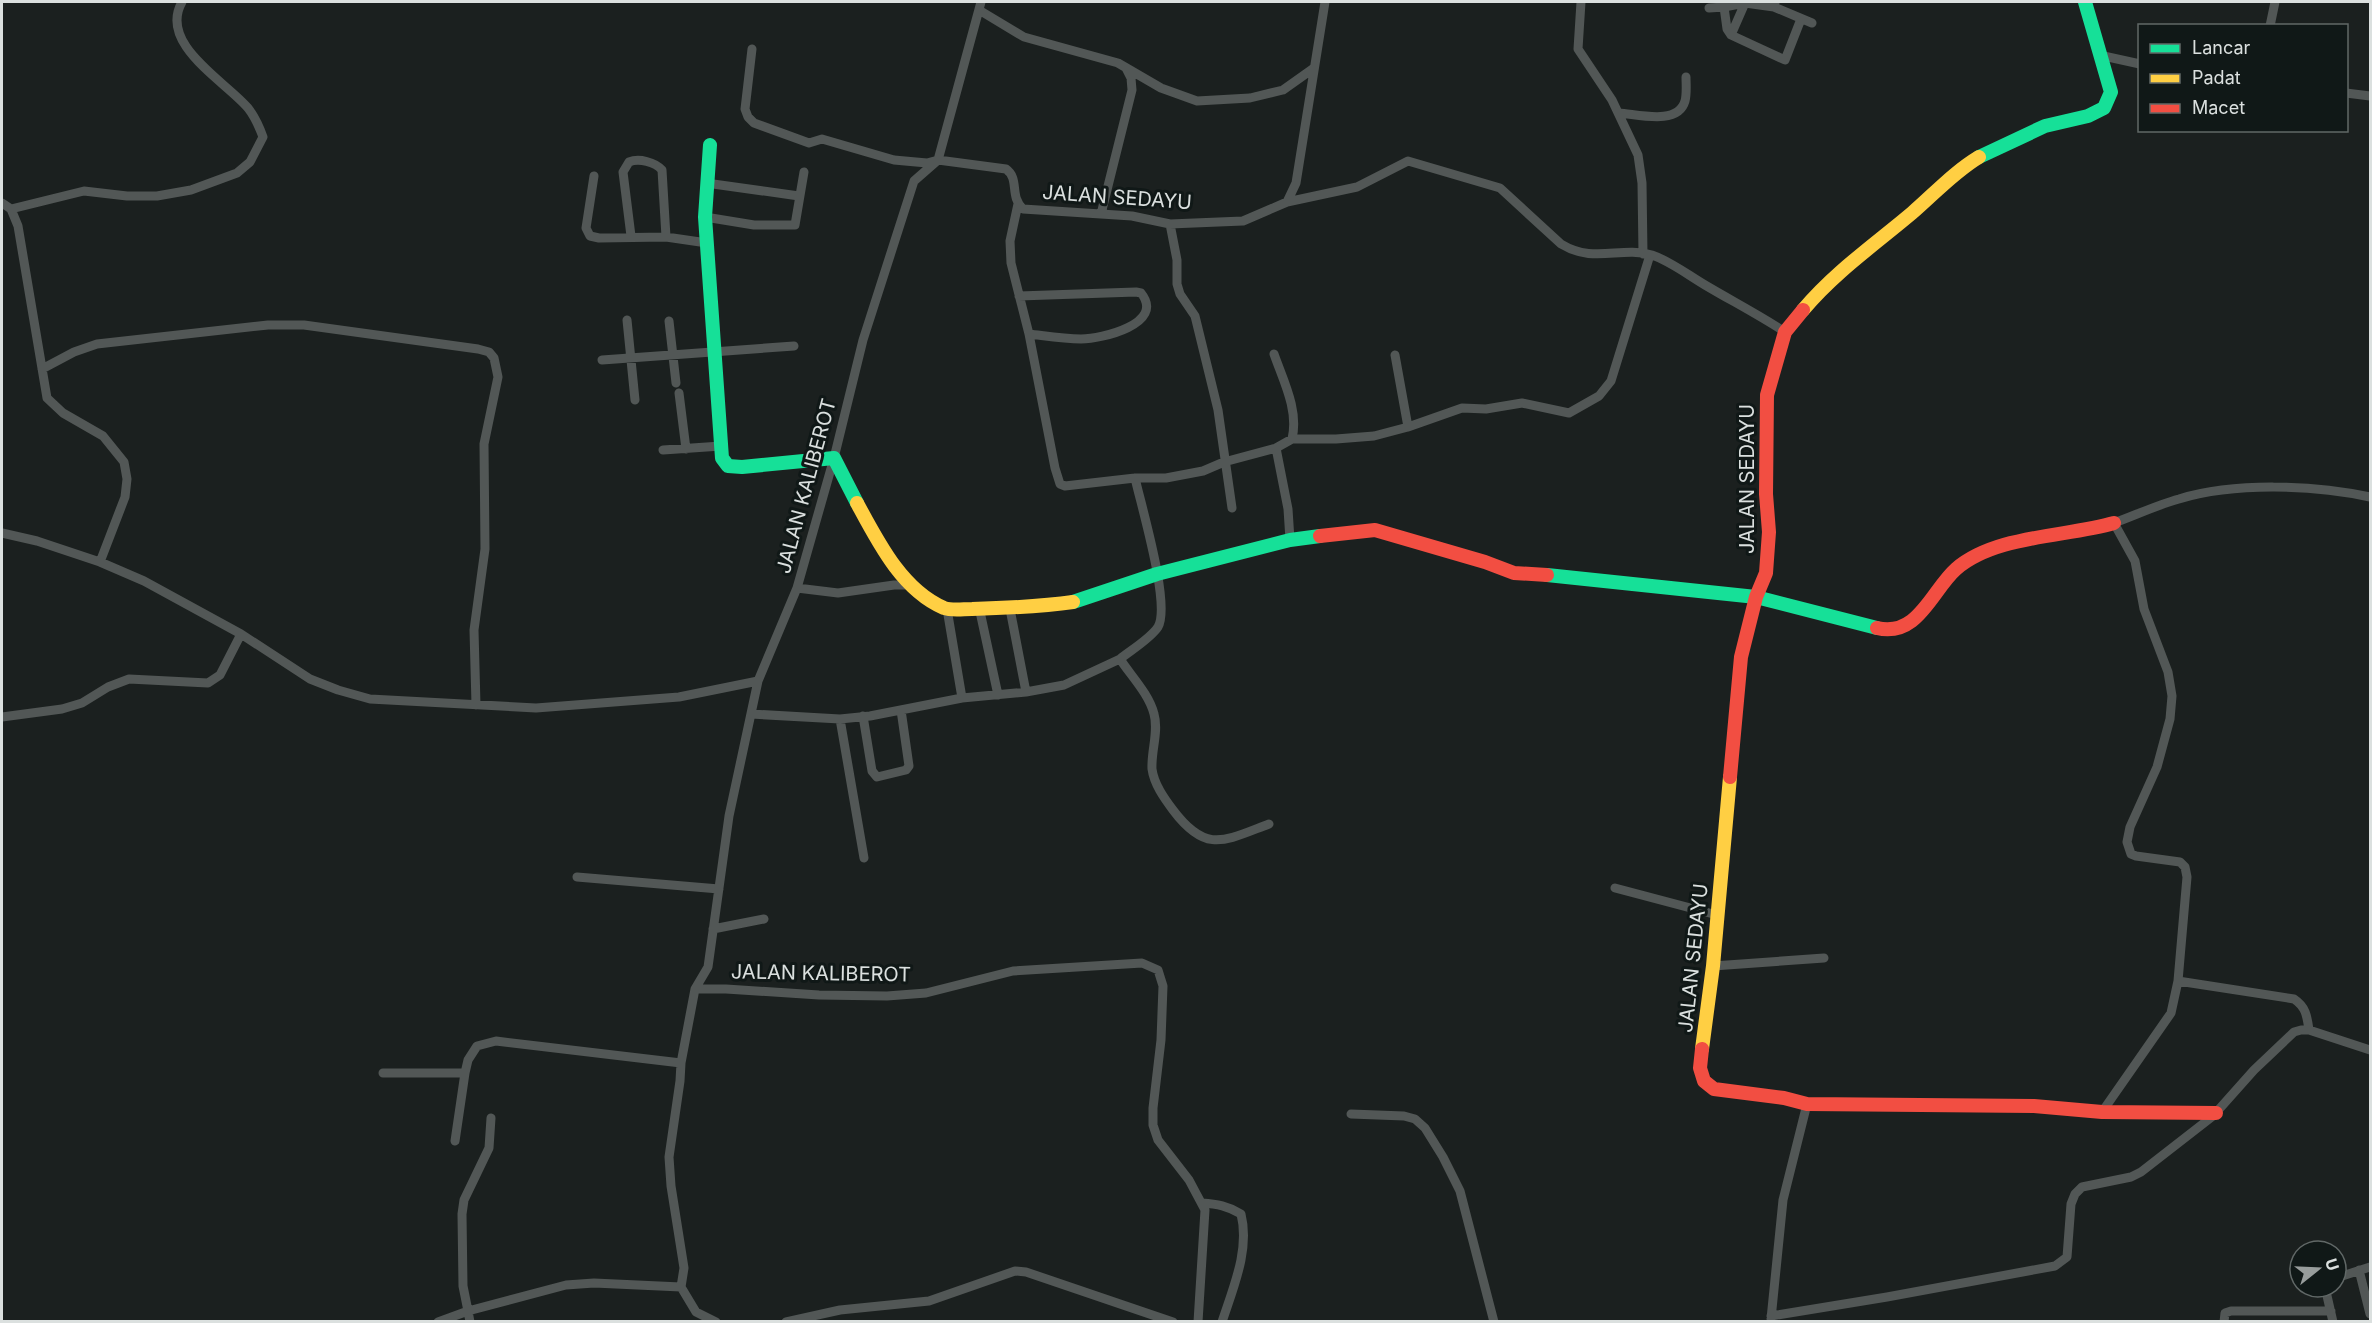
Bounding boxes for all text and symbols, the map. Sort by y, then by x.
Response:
legend [2138,24,2348,132]
text: Lancar [2192,37,2250,58]
text: Padat [2192,67,2241,88]
text: Macet [2192,97,2245,118]
street label: JALAN SEDAYU [1041,180,1193,214]
street label: JALAN KALIBEROT [771,396,841,576]
street label: JALAN SEDAYU [1735,404,1759,554]
street label: JALAN SEDAYU [1673,882,1713,1034]
street label: JALAN KALIBEROT [731,959,911,987]
north arrow [2288,1239,2348,1299]
text: U [2321,1256,2344,1273]

